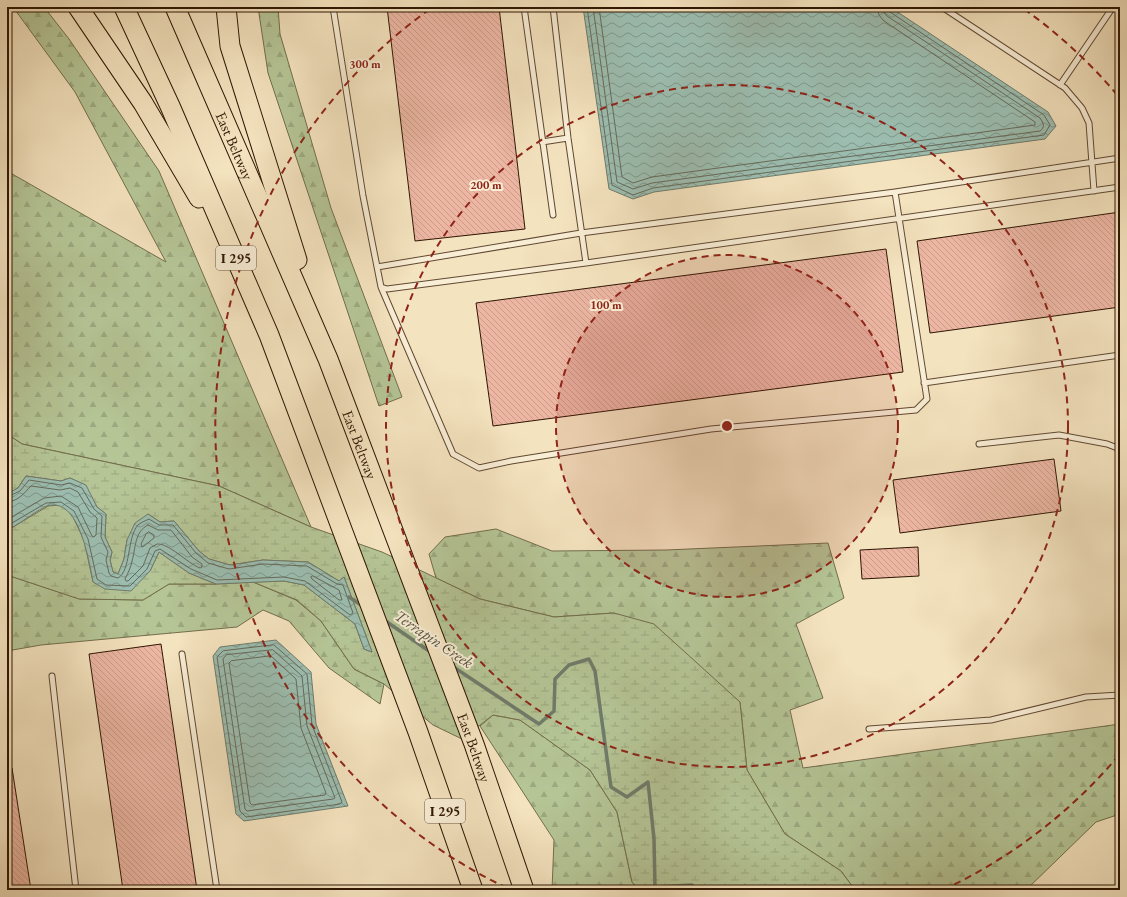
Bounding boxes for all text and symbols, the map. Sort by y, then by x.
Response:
text: 300 m [349,56,381,72]
street label: East Beltway [212,109,258,183]
text: 200 m [470,177,502,193]
road number: I 295 [216,246,256,270]
text: 100 m [590,297,622,313]
street label: East Beltway [339,407,382,482]
centre of rings [720,419,734,433]
water label: Terrapin Creek [391,605,478,673]
street label: East Beltway [454,710,496,785]
road number: I 295 [425,799,465,823]

